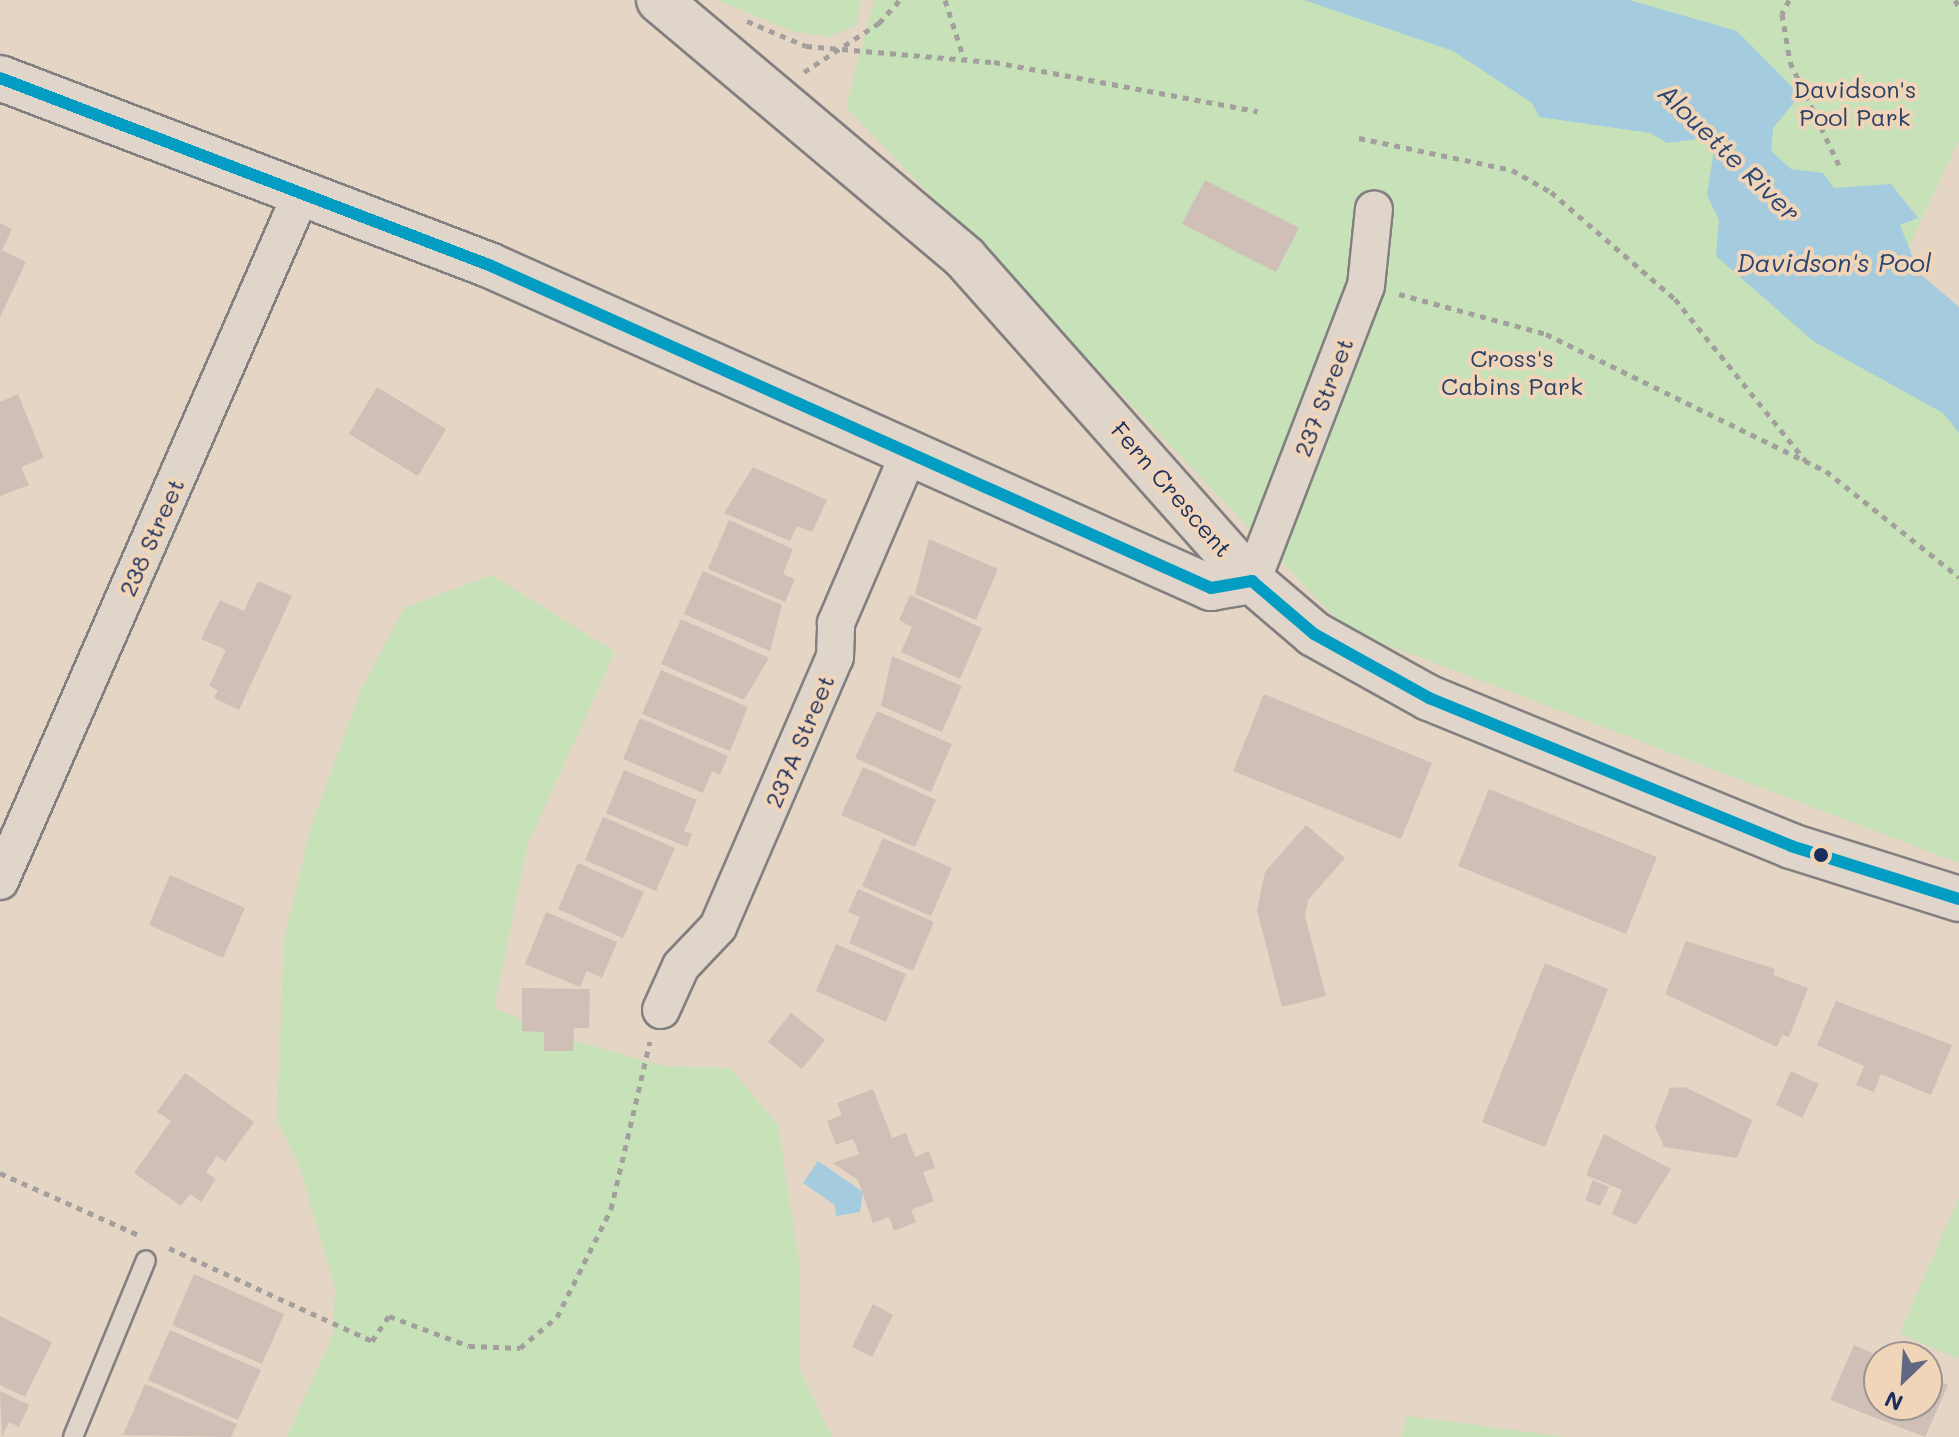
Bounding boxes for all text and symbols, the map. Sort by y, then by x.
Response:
park label: Davidson's Pool Park [1794,75,1916,131]
water label: Alouette River [1652,77,1806,229]
water label: Davidson's Pool [1737,247,1931,279]
street label: 237 Street [1287,334,1359,460]
park label: Cross's Cabins Park [1441,344,1583,400]
street label: Fern Crescent [1105,415,1239,563]
street label: 238 Street [112,474,190,600]
street label: 237A Street [758,670,840,812]
unlabelled marker [1813,847,1829,863]
north arrow [1863,1341,1943,1421]
text: N [1880,1385,1907,1418]

